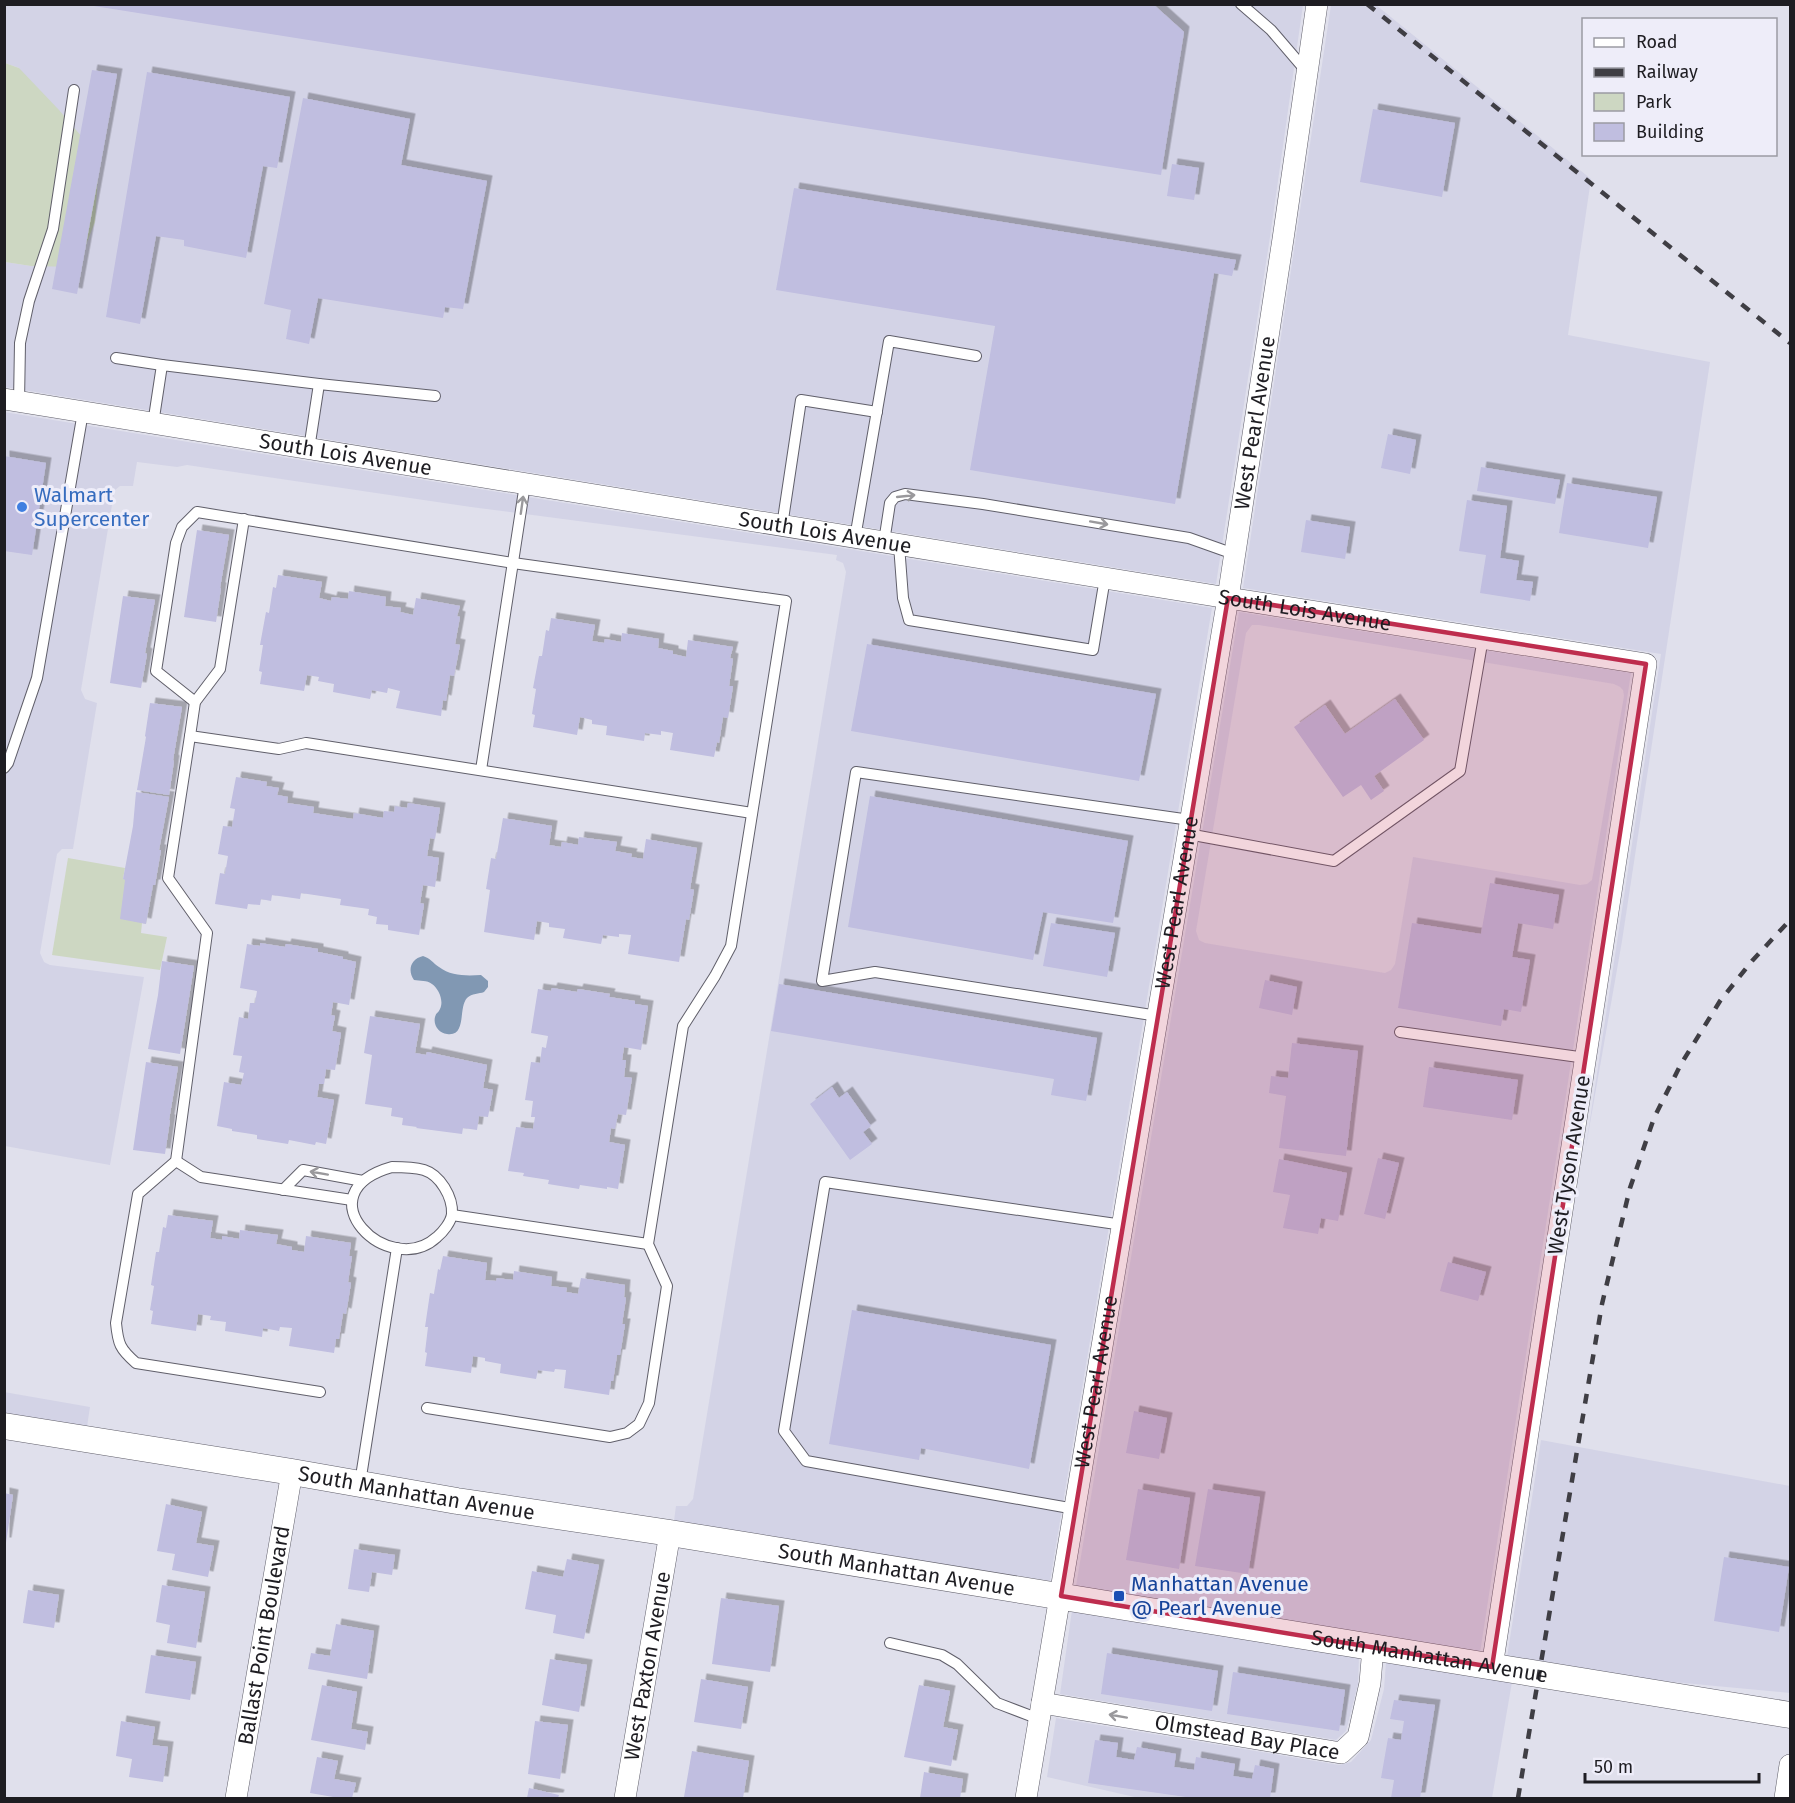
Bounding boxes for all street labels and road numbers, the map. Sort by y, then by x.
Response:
street label: West Pearl Avenue [1229,334,1281,512]
street label: South Lois Avenue [257,428,434,481]
street label: South Lois Avenue [737,506,914,559]
street label: South Lois Avenue [1217,584,1393,637]
street label: West Pearl Avenue [1149,814,1204,991]
street label: West Tyson Avenue [1542,1073,1596,1257]
street label: West Pearl Avenue [1069,1293,1123,1471]
street label: South Manhattan Avenue [296,1460,537,1526]
street label: Ballast Point Boulevard [232,1524,296,1747]
street label: South Manhattan Avenue [776,1538,1017,1602]
street label: West Paxton Avenue [619,1569,676,1762]
street label: South Manhattan Avenue [1309,1624,1550,1688]
street label: Olmstead Bay Place [1153,1709,1342,1766]

